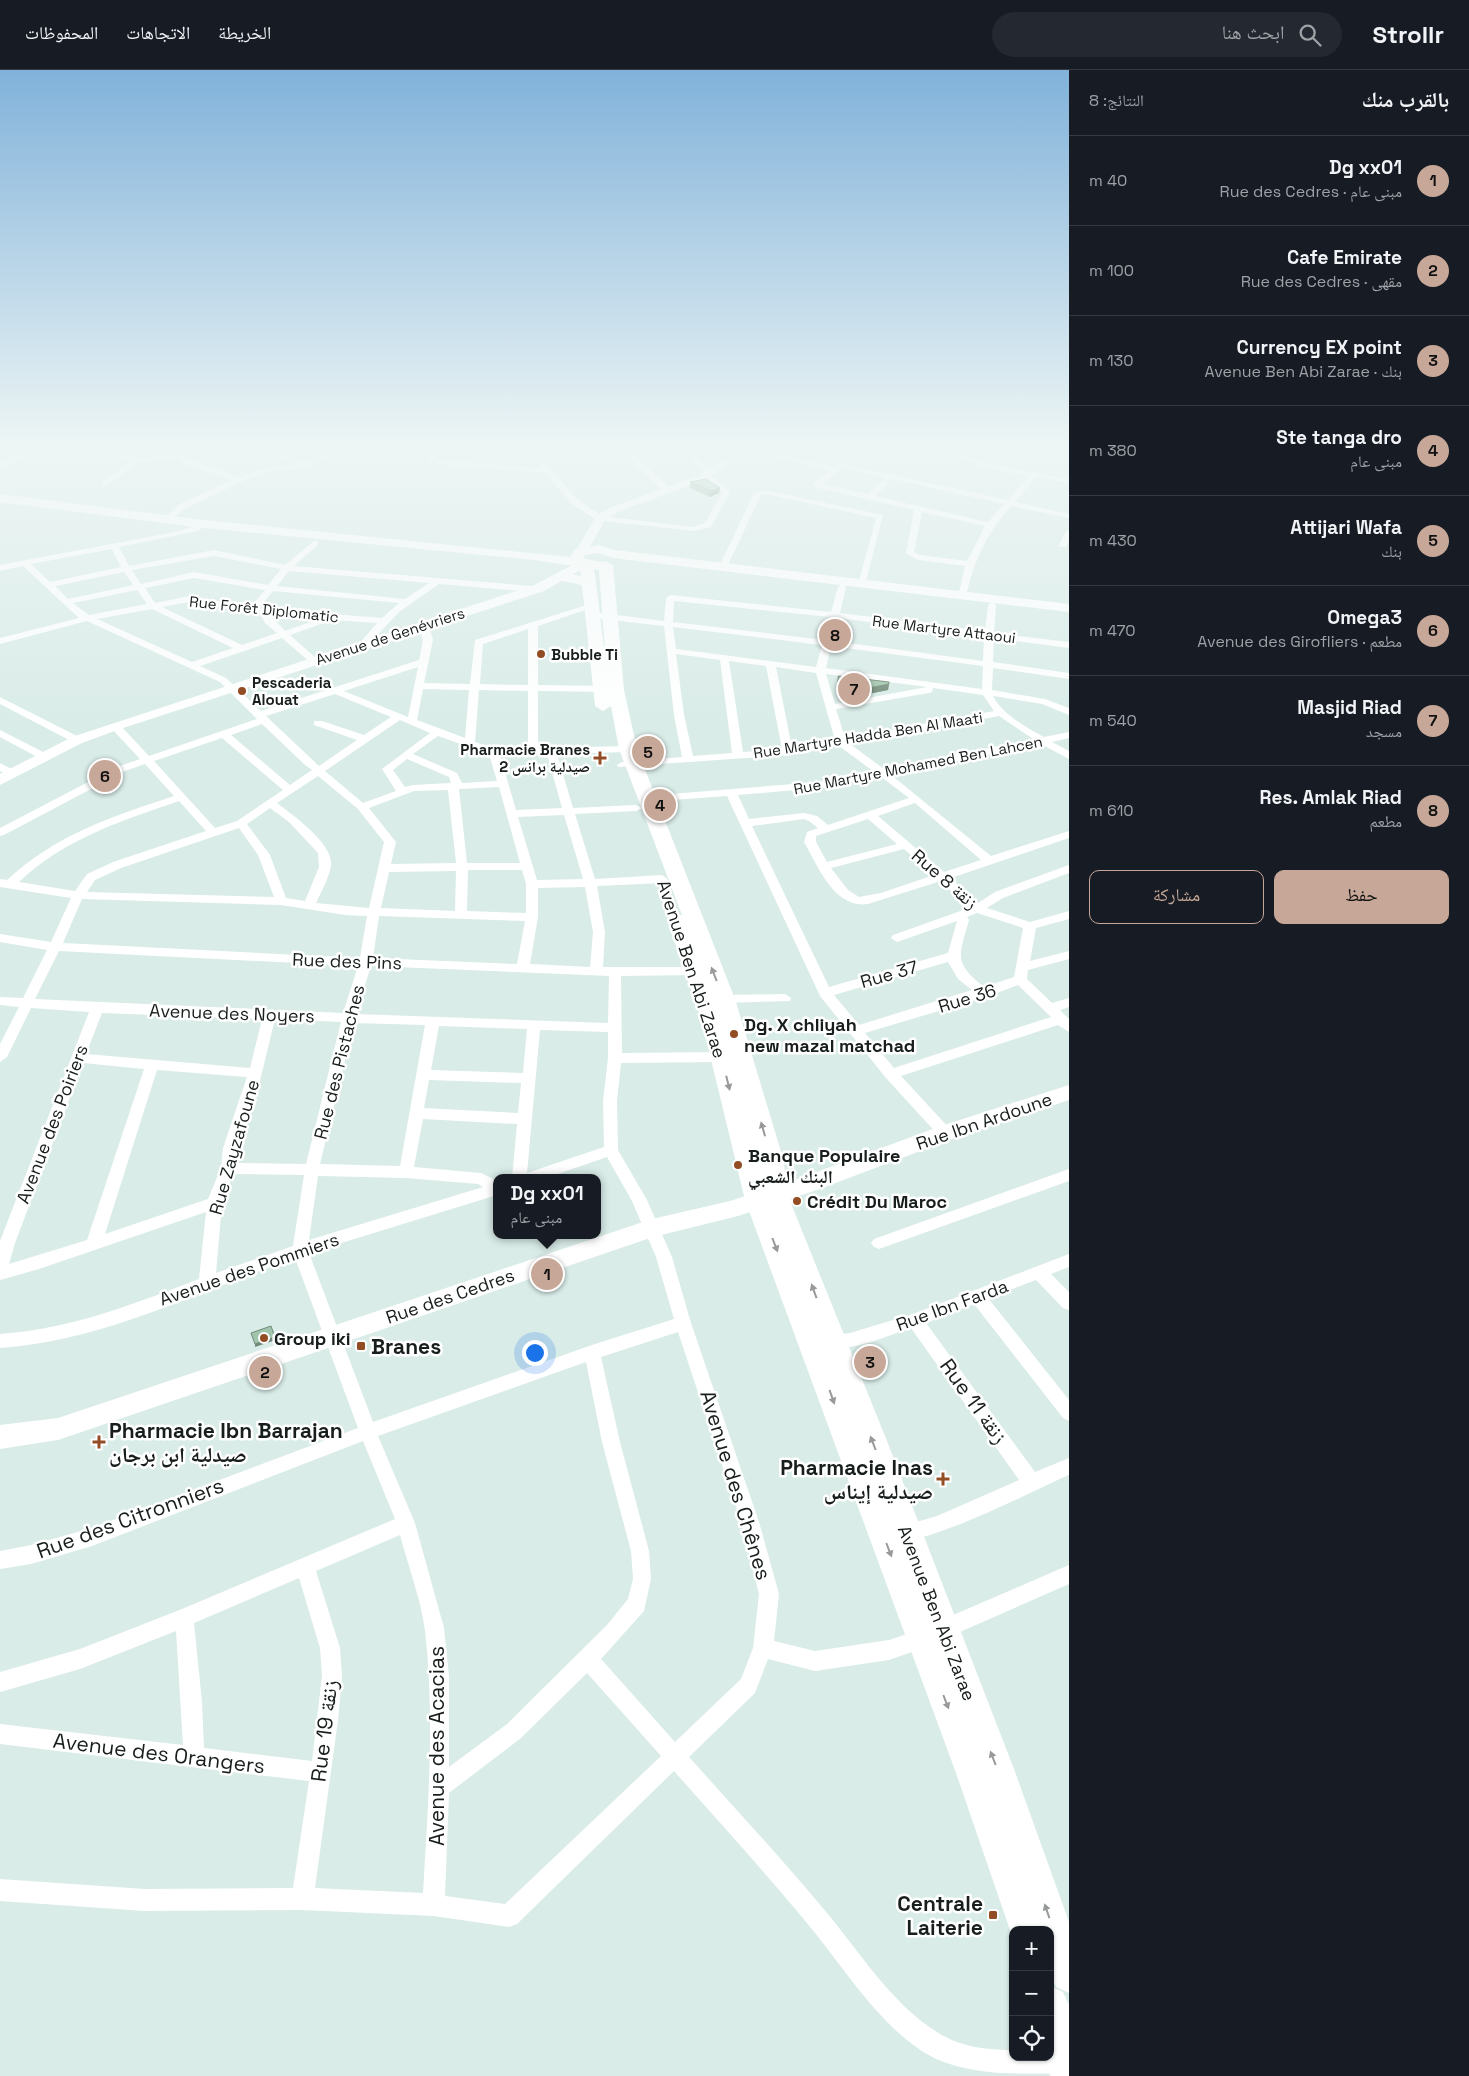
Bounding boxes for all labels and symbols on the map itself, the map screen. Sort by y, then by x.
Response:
street label: Rue Forêt Diplomatic [188,592,340,626]
street label: Avenue de Genévriers [313,603,467,669]
street label: Rue Martyre Attaoui [871,611,1017,647]
pin: 8 [819,616,851,654]
place label: Bubble Ti [551,645,618,664]
marker: Bubble Ti [535,648,547,660]
pin: 7 [838,670,870,708]
place label: Pescaderia Alouat [252,673,332,709]
marker: Pescaderia Alouat [236,685,248,697]
street label: Rue Martyre Hadda Ben Al Maati [752,707,984,763]
street label: Rue Martyre Mohamed Ben Lahcen [792,732,1044,798]
pin: 5 [632,733,664,771]
place label: Pharmacie Branes 2 صيدلية برانس [460,740,590,776]
marker: Pharmacie Branes 2 صيدلية برانس [594,752,606,764]
pin: 6 [89,757,121,795]
pin: 4 [644,786,676,824]
street label: Rue 8 زنقة [907,844,983,914]
street label: Avenue Ben Abi Zarae [652,877,732,1061]
street label: Rue des Pins [292,948,402,974]
street label: Rue 37 [858,955,920,993]
one-way arrow [710,966,718,981]
street label: Rue 36 [935,978,999,1018]
street label: Rue des Pistaches [309,982,369,1142]
street label: Avenue des Noyers [149,999,315,1027]
place label: Dg. X chliyah new mazal matchad [744,1013,915,1057]
marker: Dg. X chliyah new mazal matchad [728,1028,740,1040]
street label: Avenue des Poiriers [11,1041,93,1207]
one-way arrow [724,1075,732,1090]
street label: Rue Zayzafoune [204,1077,264,1217]
street label: Rue Ibn Ardoune [913,1087,1055,1155]
one-way arrow [758,1122,766,1137]
place label: Banque Populaire البنك الشعبي [748,1144,900,1191]
marker: Banque Populaire البنك الشعبي [732,1159,744,1171]
place label: Crédit Du Maroc [807,1190,947,1213]
marker: Crédit Du Maroc [791,1195,803,1207]
street label: Avenue des Pommiers [156,1227,342,1311]
one-way arrow [771,1238,779,1253]
pin: 1 [531,1255,563,1293]
street label: Rue des Cedres [383,1263,517,1329]
street label: Rue Ibn Farda [893,1274,1011,1336]
one-way arrow [810,1284,817,1299]
place label: Group iki [274,1327,351,1350]
marker: Group iki [258,1332,270,1344]
place label: Branes [371,1333,441,1360]
marker: Branes [355,1340,367,1352]
your location [522,1340,548,1366]
pin: 3 [854,1343,886,1381]
pin: 2 [249,1353,281,1391]
street label: Rue 11 زنقة [934,1353,1014,1449]
street label: Avenue des Chênes [694,1387,778,1583]
one-way arrow [828,1390,836,1405]
place label: Pharmacie Ibn Barrajan صيدلية ابن برجان [109,1417,343,1468]
one-way arrow [869,1435,876,1450]
marker: Pharmacie Ibn Barrajan صيدلية ابن برجان [93,1436,105,1448]
place label: Pharmacie Inas صيدلية إيناس [780,1454,933,1505]
street label: Rue des Citronniers [33,1472,227,1564]
marker: Pharmacie Inas صيدلية إيناس [937,1473,949,1485]
street label: Avenue Ben Abi Zarae [893,1522,981,1704]
one-way arrow [885,1543,893,1557]
street label: Avenue des Acacias [423,1646,450,1846]
street label: Rue 19 زنقة [304,1679,344,1783]
one-way arrow [943,1694,951,1709]
street label: Avenue des Orangers [52,1727,266,1779]
one-way arrow [989,1750,997,1765]
place label: Centrale Laiterie [897,1890,983,1941]
one-way arrow [1043,1904,1051,1919]
marker: Centrale Laiterie [987,1909,999,1921]

